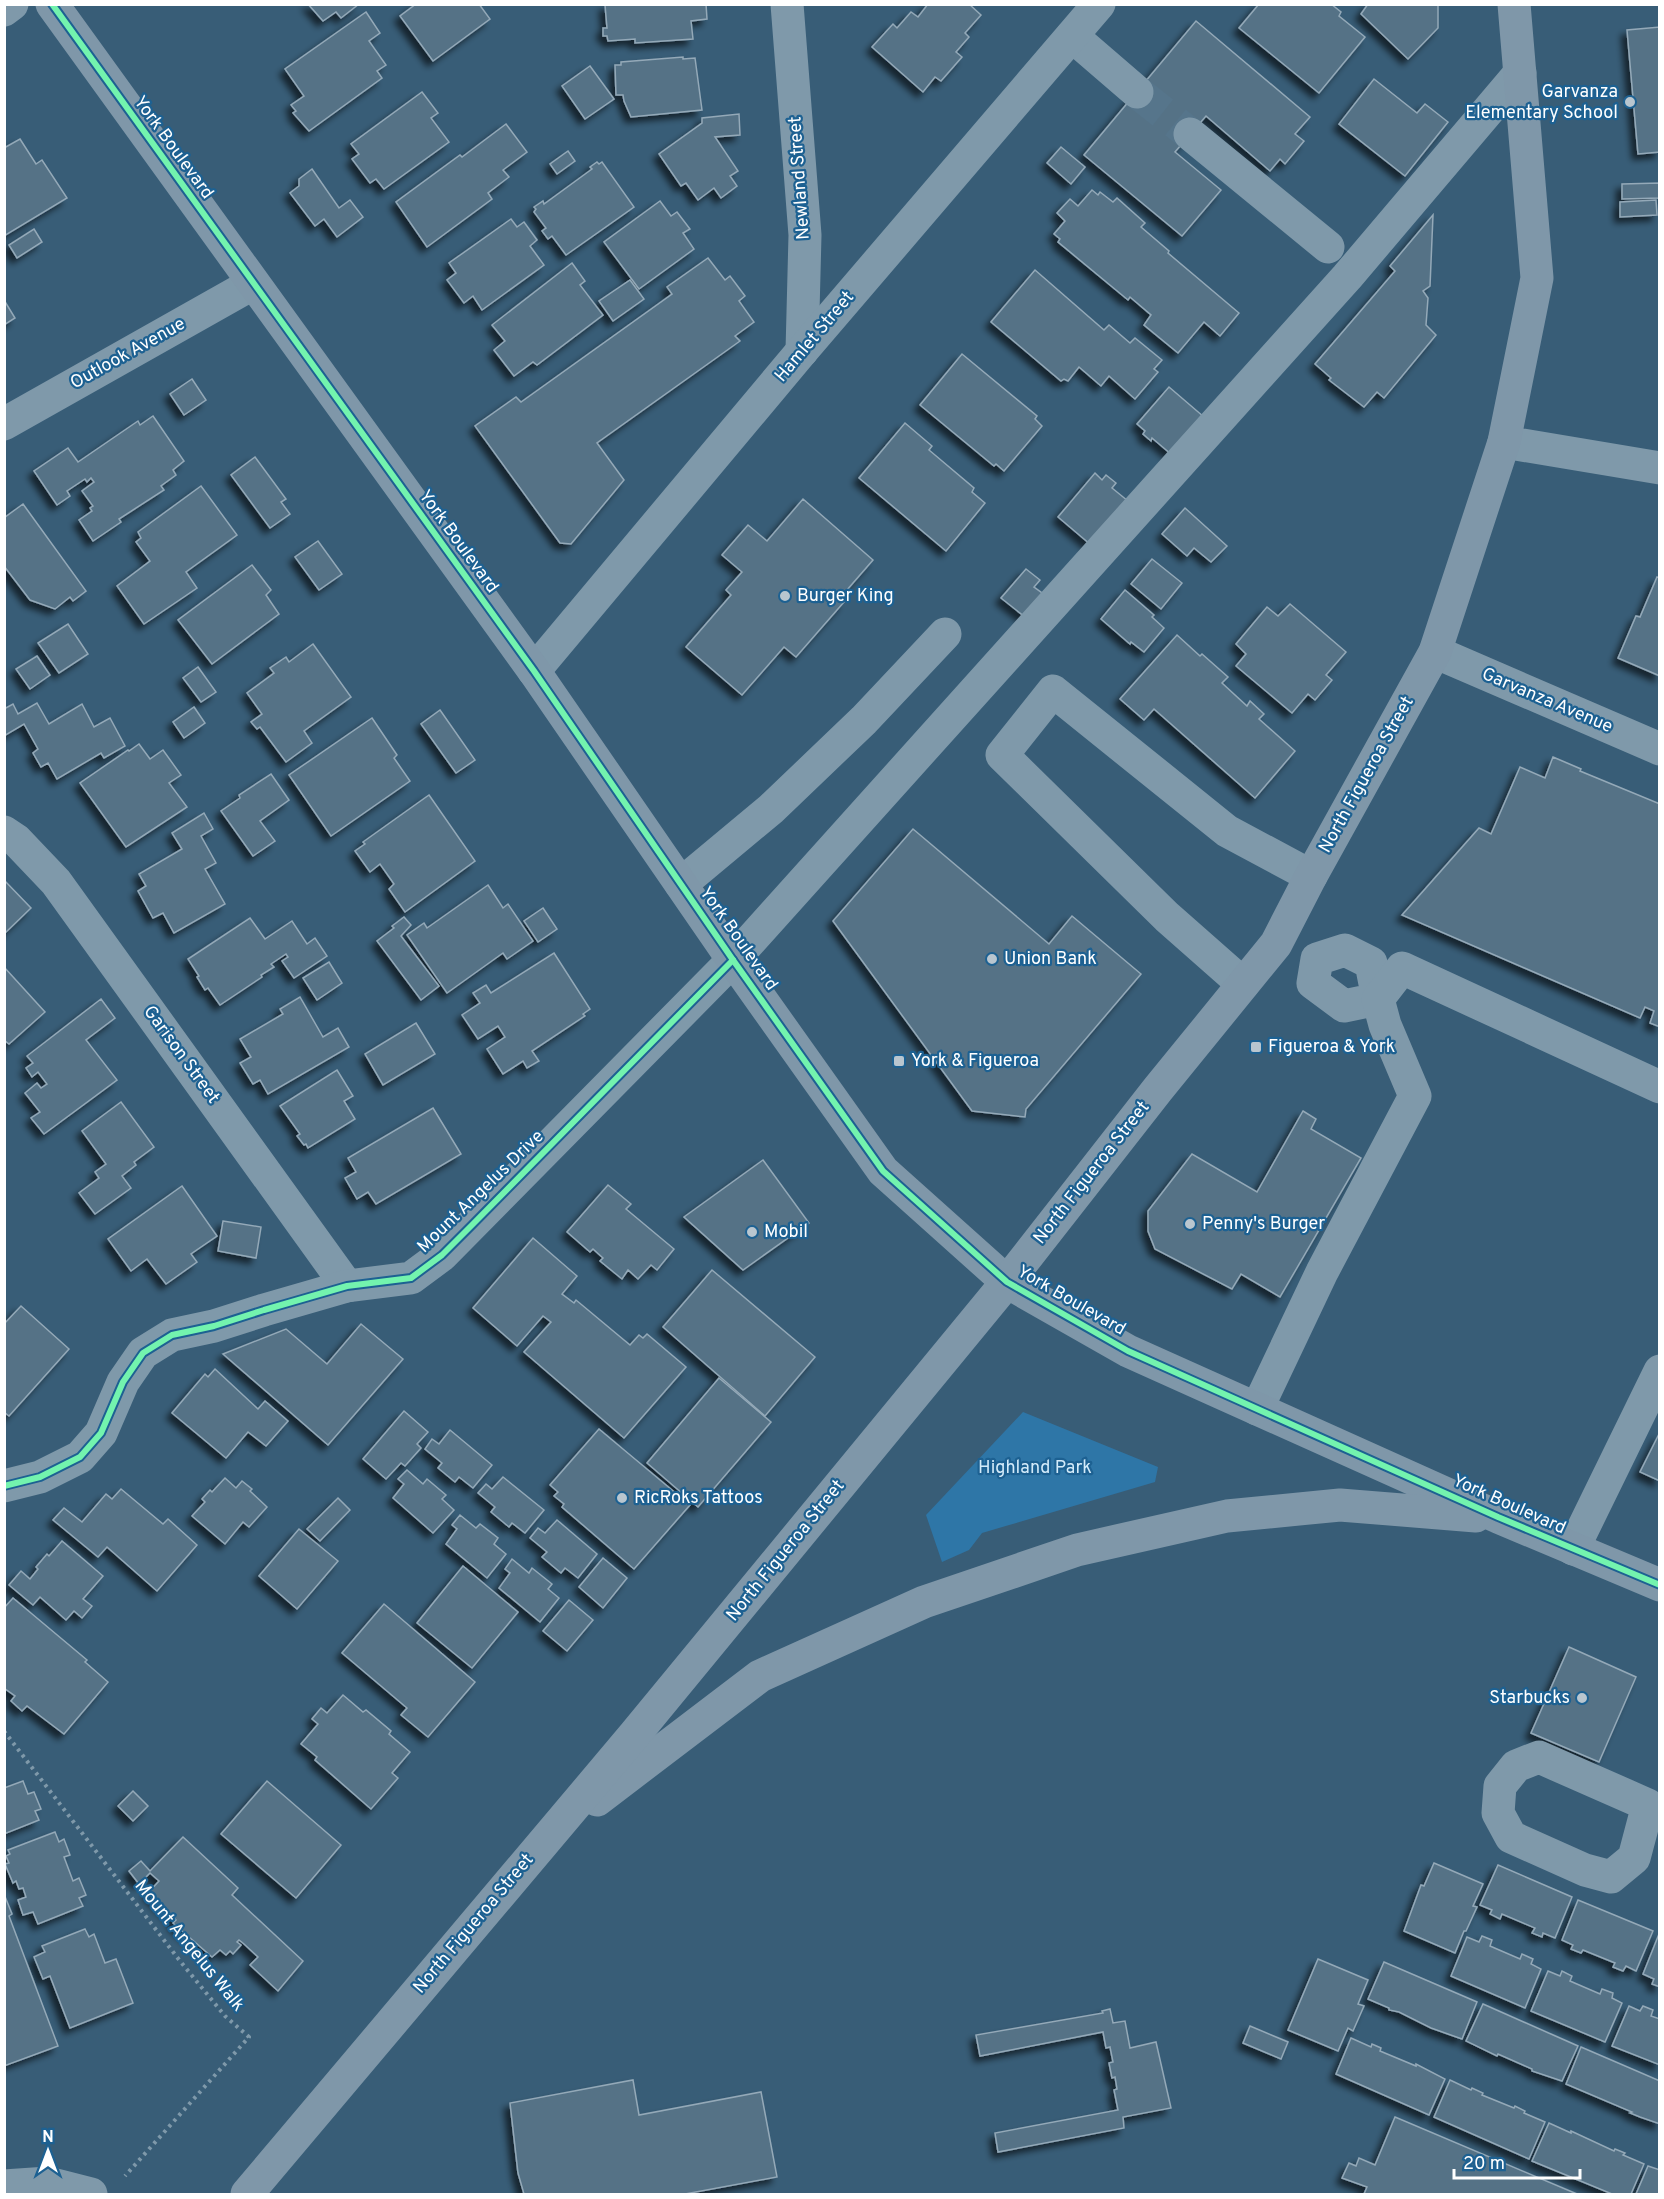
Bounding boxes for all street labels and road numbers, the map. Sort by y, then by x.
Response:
street label: York Boulevard [128,92,218,204]
street label: Newland Street [784,115,816,241]
street label: Hamlet Street [770,287,860,387]
street label: Outlook Avenue [66,313,190,395]
street label: York Boulevard [413,486,503,598]
street label: Garvanza Avenue [1478,663,1616,739]
street label: North Figueroa Street [1314,693,1420,857]
street label: York Boulevard [694,882,782,996]
street label: Garison Street [138,1001,224,1109]
street label: North Figueroa Street [1029,1097,1155,1249]
street label: Mount Angelus Drive [413,1126,549,1258]
street label: York Boulevard [1012,1261,1130,1341]
street label: York Boulevard [1449,1470,1569,1540]
street label: North Figueroa Street [722,1476,850,1626]
street label: North Figueroa Street [409,1849,539,1999]
street label: Mount Angelus Walk [129,1875,249,2017]

